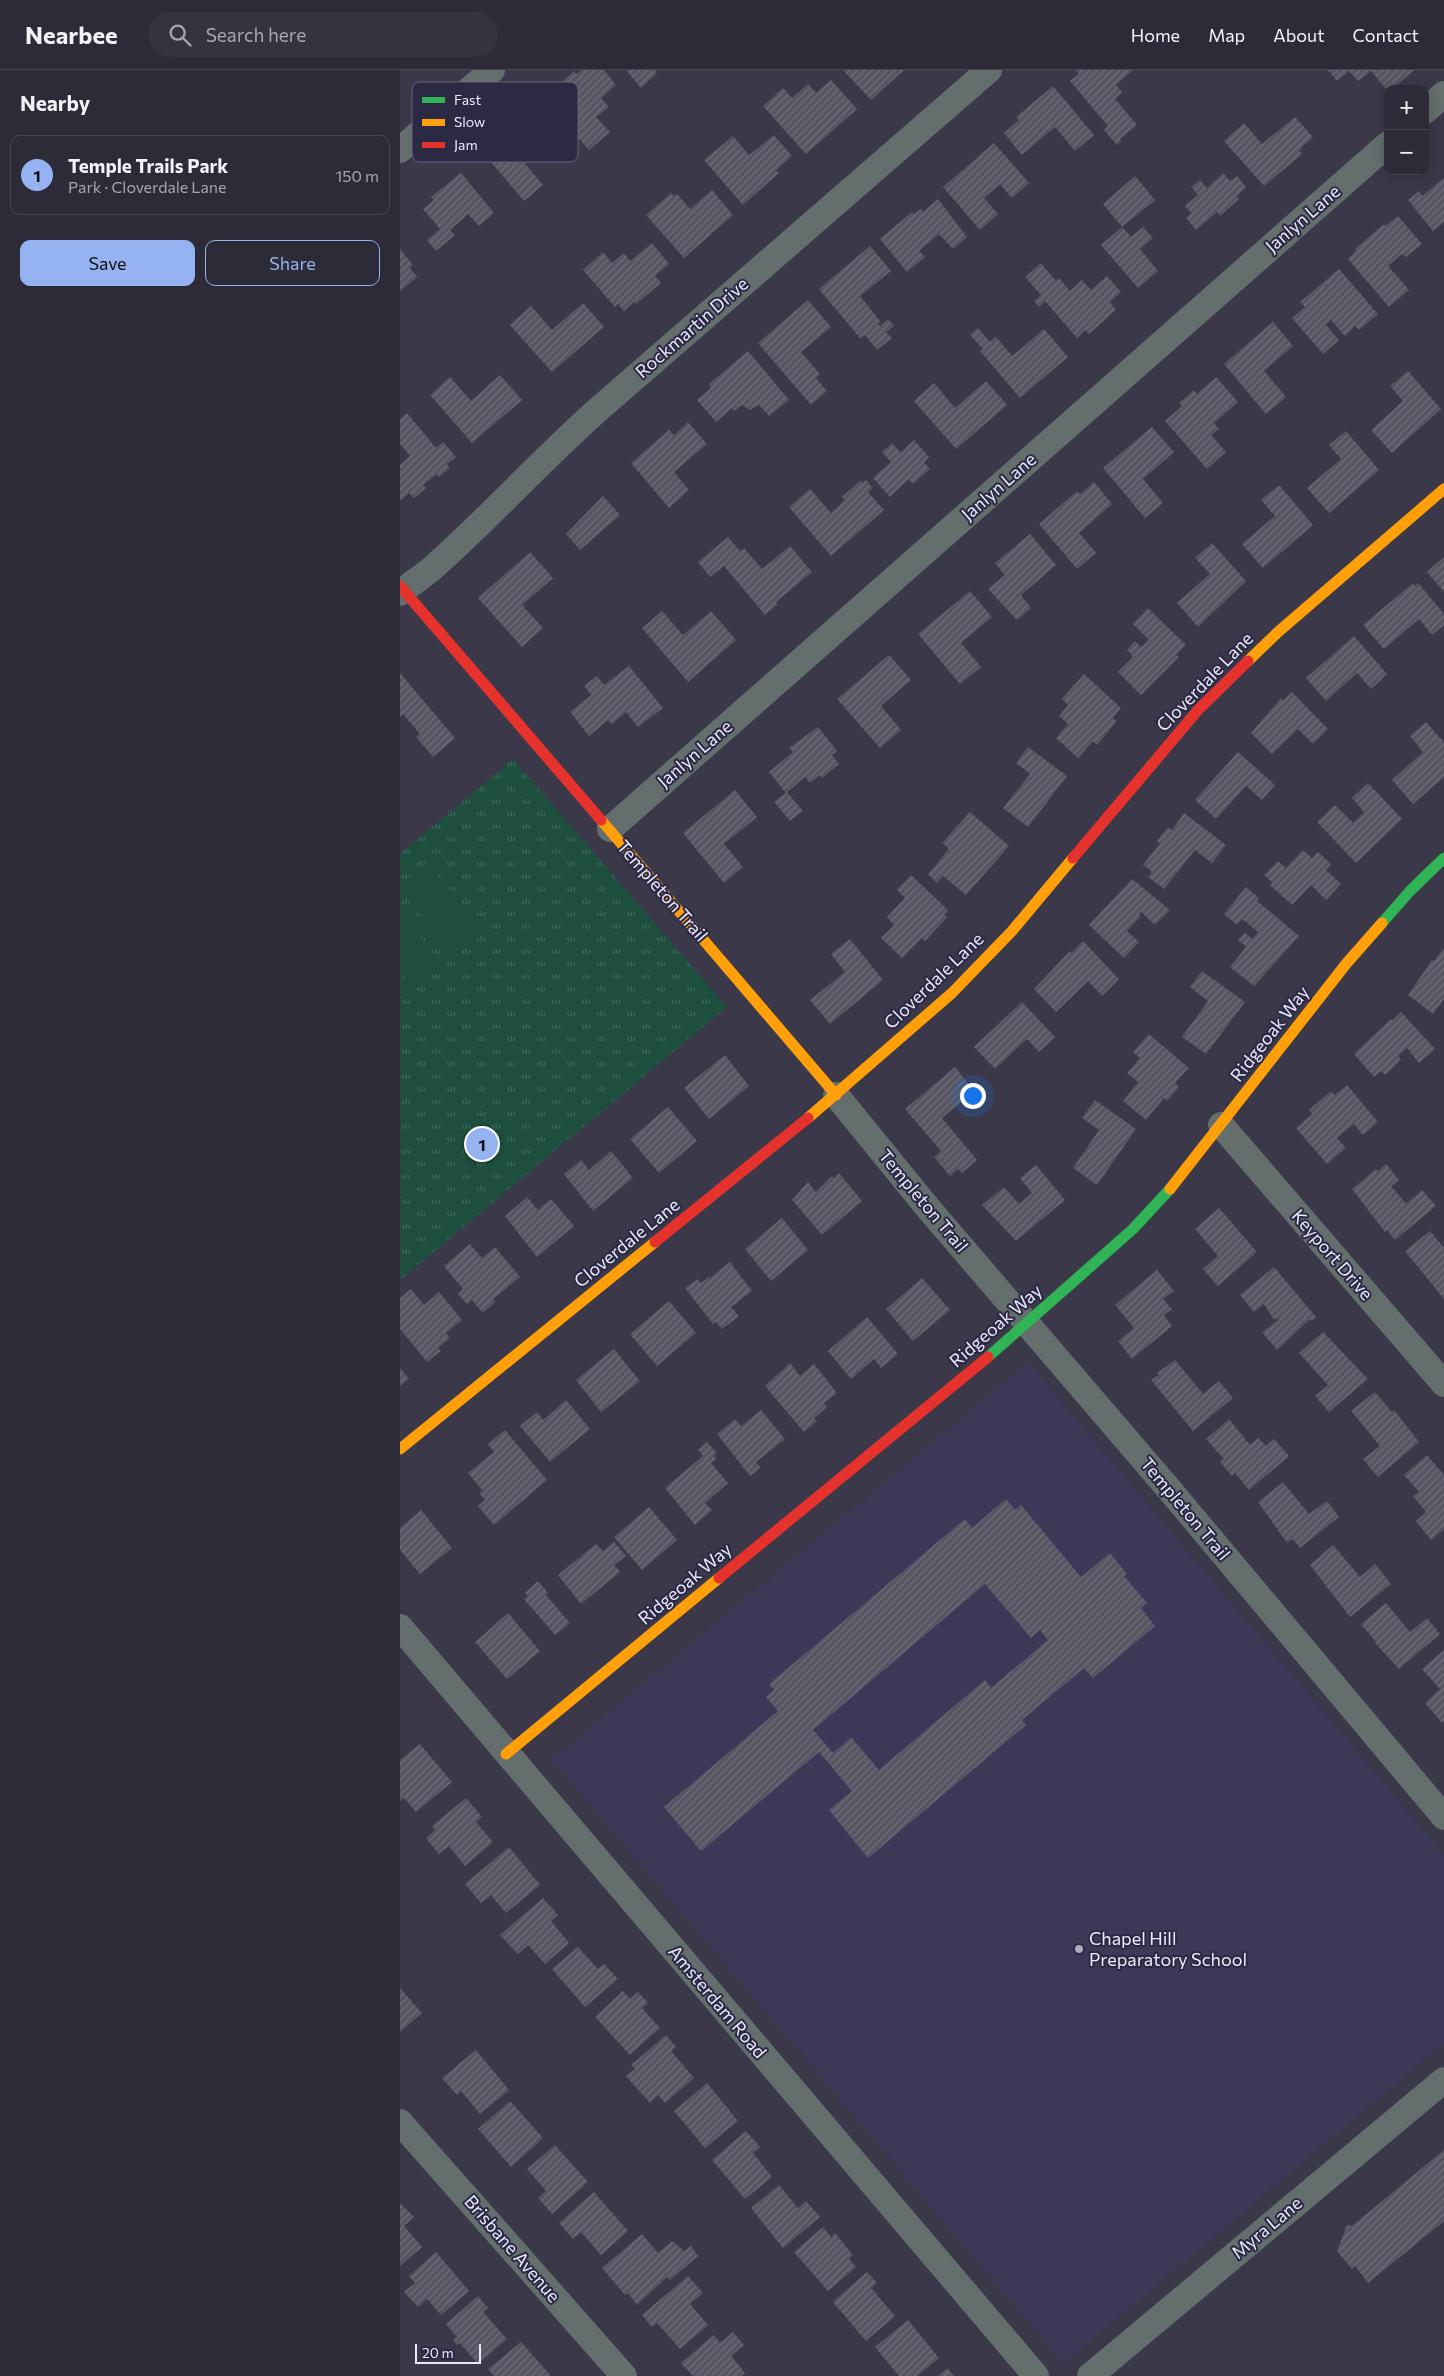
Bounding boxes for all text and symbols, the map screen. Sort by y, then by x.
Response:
search box [148,12,498,57]
text: Nearbee [25,20,118,49]
icon: search [166,21,194,49]
text: Search here [206,23,306,46]
text: Home [1131,24,1180,46]
text: Map [1208,24,1245,46]
text: About [1273,24,1325,46]
text: Contact [1353,24,1419,46]
legend [412,82,578,162]
map controls [1384,85,1429,175]
button: + [1384,85,1429,130]
text: Nearby [20,90,90,115]
text: Fast [454,91,481,108]
text: Slow [454,113,485,130]
button: − [1384,130,1429,175]
text: Jam [454,136,478,153]
text: Temple Trails Park [68,154,228,177]
text: 1 [33,166,41,185]
text: 150 m [336,166,379,185]
text: Park · Cloverdale Lane [68,177,226,196]
street label: Janlyn Lane [1260,180,1344,257]
button: Save [20,240,195,286]
button: Share [205,240,380,286]
street label: Rockmartin Drive [630,272,752,382]
street label: Janlyn Lane [956,448,1040,525]
street label: Cloverdale Lane [1151,627,1257,736]
street label: Janlyn Lane [652,715,736,792]
street label: Templeton Trail [613,835,713,946]
street label: Cloverdale Lane [879,927,988,1033]
street label: Ridgeoak Way [1225,981,1313,1086]
your location [960,1083,986,1109]
pin: 1 [466,1125,498,1163]
street label: Templeton Trail [874,1145,973,1256]
street label: Cloverdale Lane [569,1193,684,1292]
street label: Keyport Drive [1287,1205,1378,1304]
street label: Ridgeoak Way [945,1279,1046,1371]
street label: Templeton Trail [1136,1453,1235,1564]
street label: Ridgeoak Way [633,1538,736,1629]
place label: Chapel Hill Preparatory School [1089,1927,1247,1970]
street label: Amsterdam Road [664,1940,771,2062]
marker: Chapel Hill Preparatory School [1073,1943,1085,1955]
street label: Brisbane Avenue [460,2190,565,2306]
street label: Myra Lane [1227,2191,1306,2263]
scale bar [415,2341,481,2364]
text: 20 m [422,2344,454,2361]

